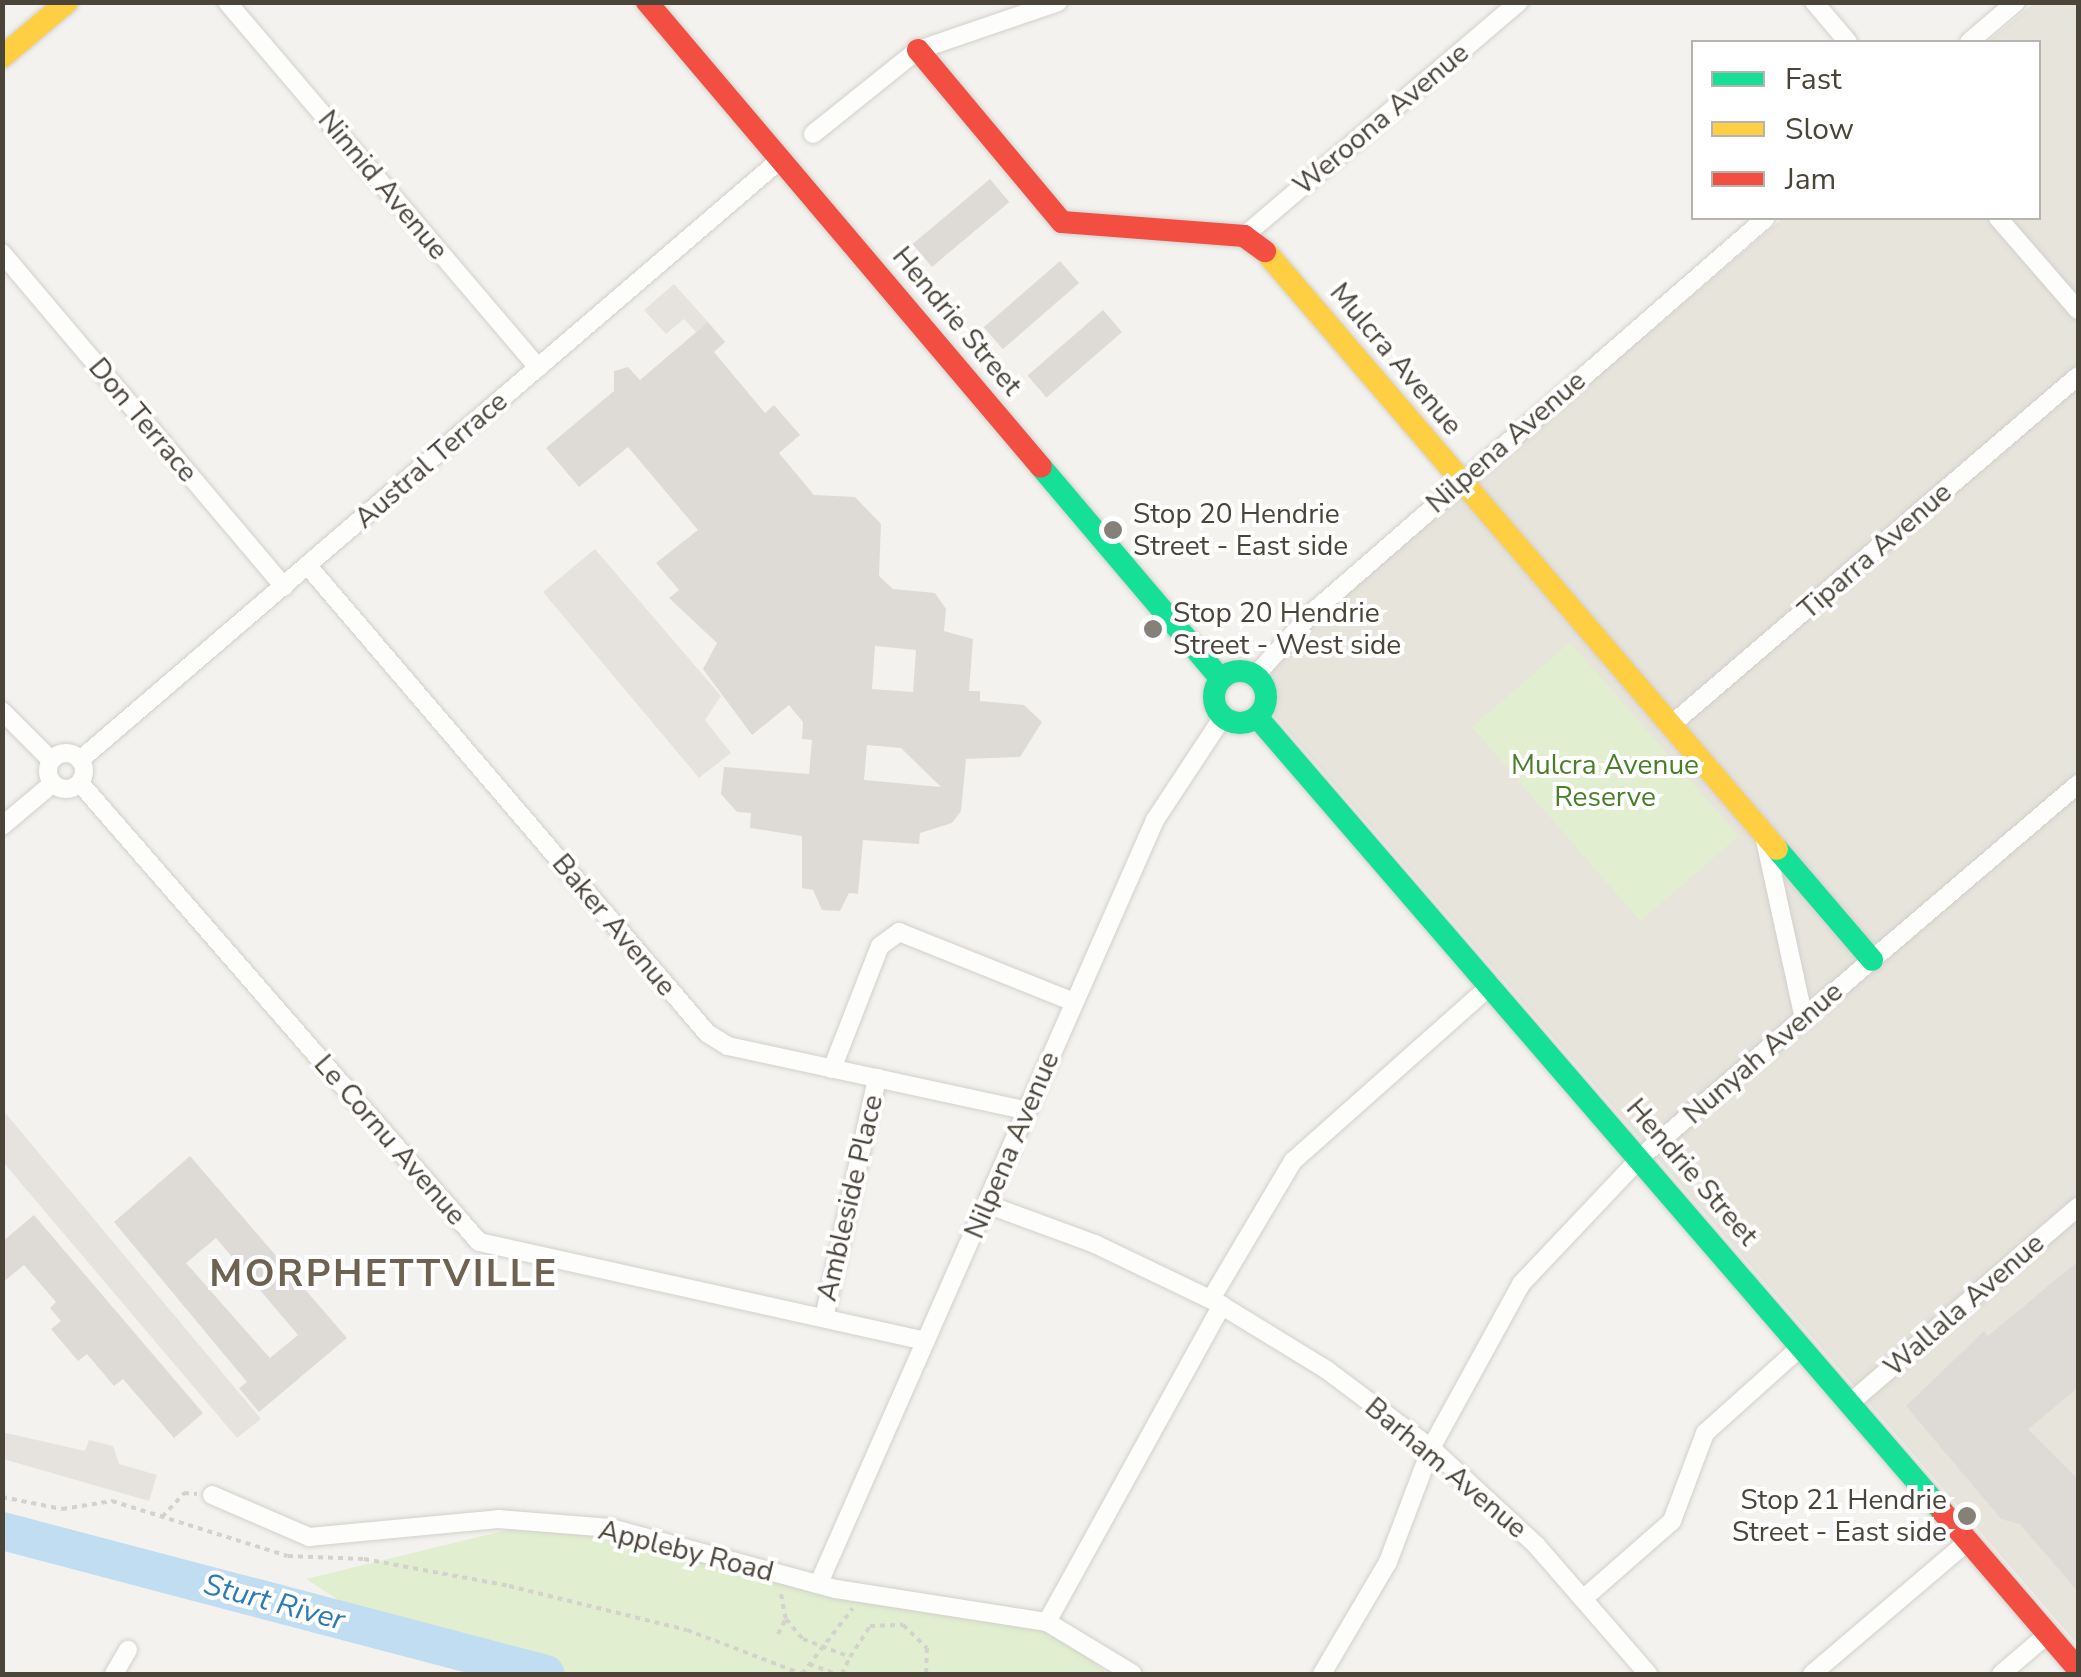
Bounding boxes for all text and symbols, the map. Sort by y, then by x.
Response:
street label: Weroona Avenue [1287,36,1475,202]
legend [1691,40,2041,220]
text: Fast [1785,59,1842,100]
street label: Ninnid Avenue [311,104,455,266]
text: Slow [1785,109,1854,150]
text: Jam [1785,159,1836,200]
street label: Hendrie Street [885,240,1029,402]
street label: Mulcra Avenue [1323,276,1469,442]
street label: Don Terrace [81,351,205,489]
street label: Nilpena Avenue [1420,364,1592,520]
street label: Austral Terrace [348,385,514,535]
street label: Tiparra Avenue [1792,475,1958,627]
place label: Stop 20 Hendrie Street - East side [1133,497,1348,563]
marker: Stop 20 Hendrie Street - East side [1102,519,1124,541]
place label: Stop 20 Hendrie Street - West side [1173,596,1401,662]
marker: Stop 20 Hendrie Street - West side [1142,618,1164,640]
park label: Mulcra Avenue Reserve [1511,748,1699,814]
street label: Baker Avenue [545,847,683,1003]
street label: Nunyah Avenue [1677,975,1849,1131]
street label: Nilpena Avenue [957,1046,1067,1244]
street label: Le Cornu Avenue [307,1048,473,1232]
street label: Ambleside Place [810,1092,890,1304]
street label: Hendrie Street [1619,1092,1765,1252]
street label: Wallala Avenue [1877,1226,2051,1384]
district label: MORPHETTVILLE [209,1251,559,1297]
street label: Barham Avenue [1358,1391,1534,1545]
place label: Stop 21 Hendrie Street - East side [1732,1483,1947,1549]
marker: Stop 21 Hendrie Street - East side [1956,1505,1978,1527]
street label: Appleby Road [595,1513,777,1589]
water label: Sturt River [200,1567,348,1639]

